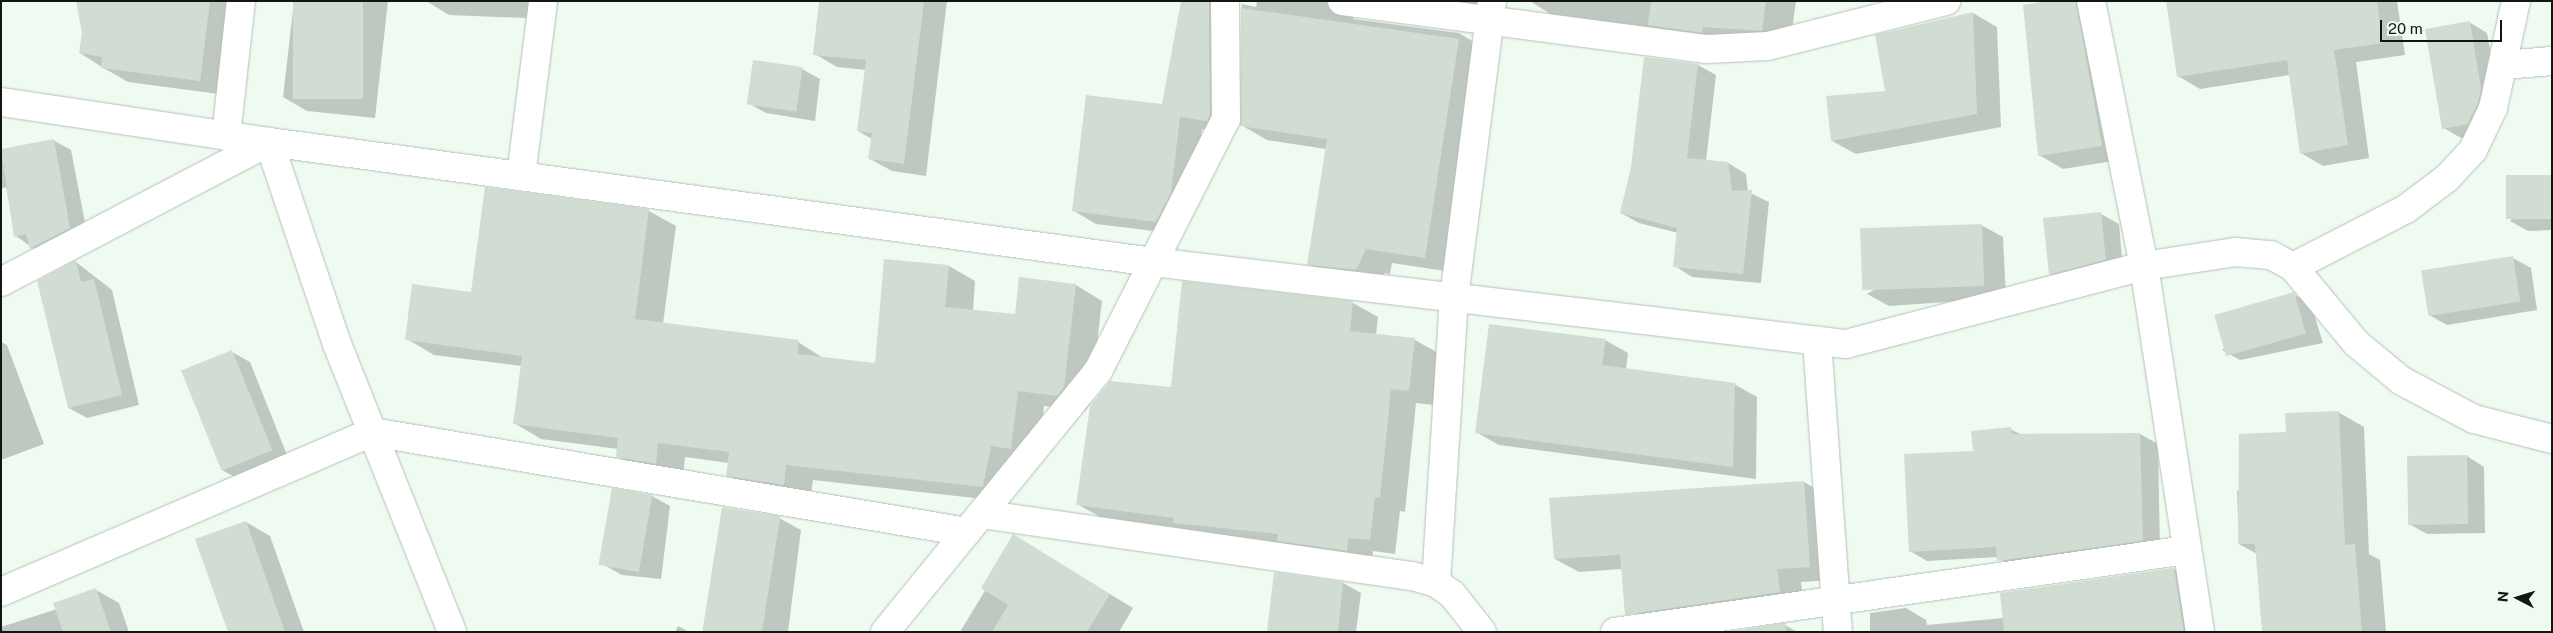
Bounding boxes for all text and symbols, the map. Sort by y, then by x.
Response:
scale bar [2383,10,2506,42]
text: 20 m [2388,20,2423,37]
north arrow [2493,573,2543,623]
text: N [2495,591,2512,603]

